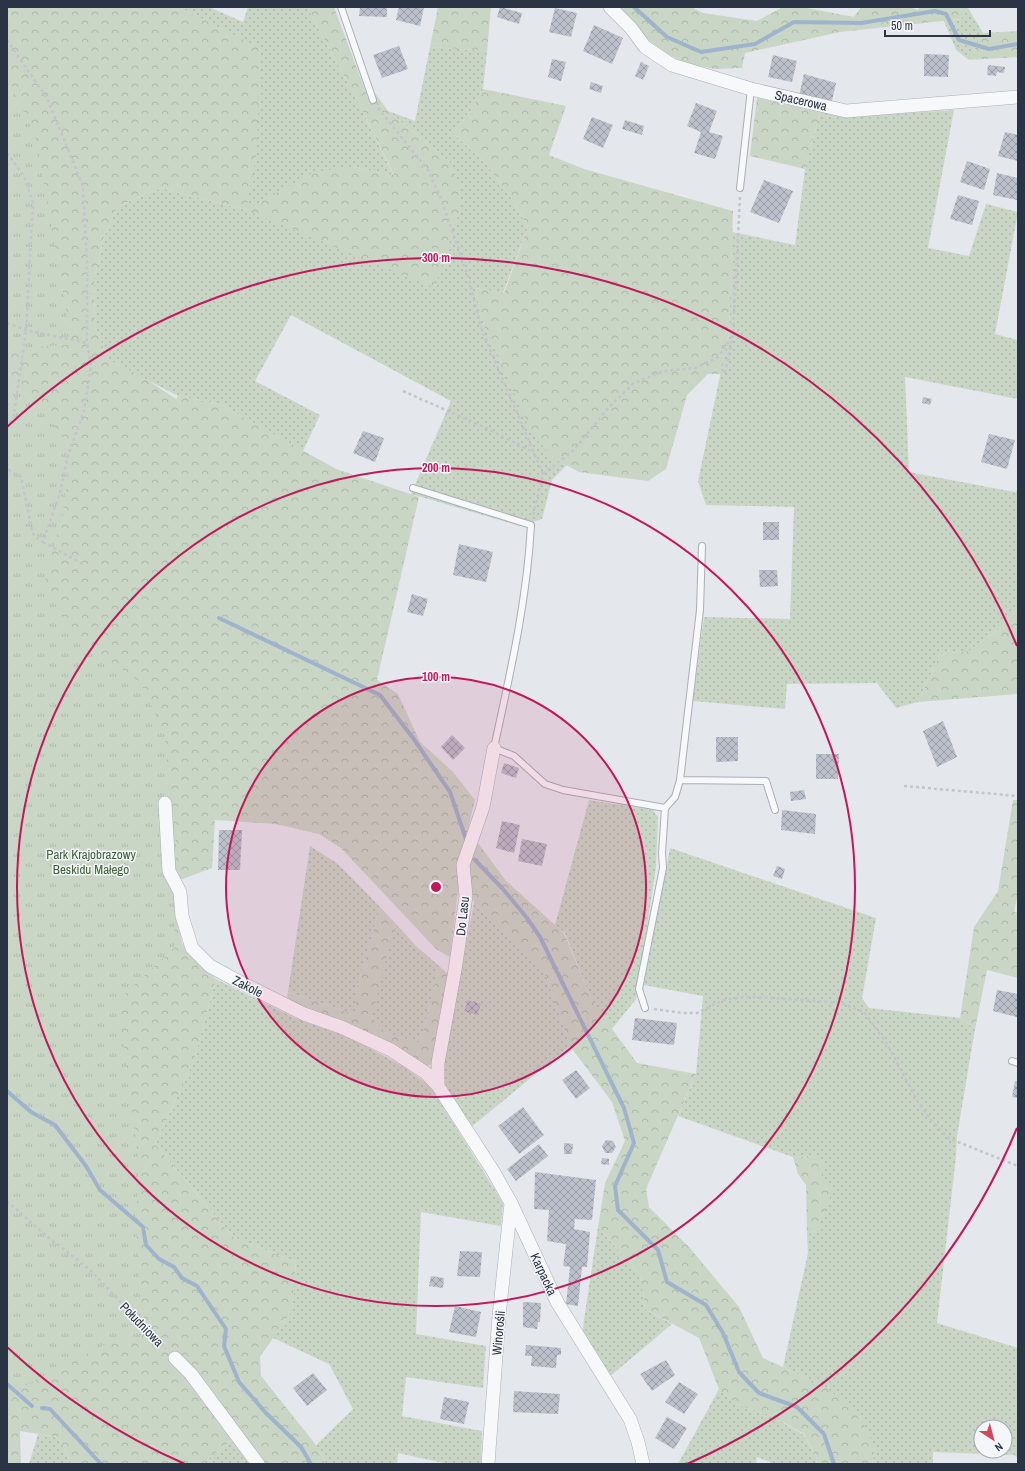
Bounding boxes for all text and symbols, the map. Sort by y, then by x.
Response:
scale bar [885,12,990,38]
text: 50 m [891,18,913,34]
street label: Spacerowa [773,86,829,115]
text: 300 m [422,250,450,266]
text: 200 m [422,460,450,476]
text: 100 m [422,669,450,685]
park label: Park Krajobrazowy Beskidu Małego [46,846,136,878]
centre of rings [429,880,443,894]
street label: Do Lasu [452,895,473,937]
street label: Zakole [230,972,266,1001]
street label: Karpacka [526,1250,561,1298]
street label: Południowa [116,1298,167,1350]
street label: Winorośli [488,1310,509,1356]
north arrow [973,1419,1013,1459]
text: N [992,1440,1006,1455]

